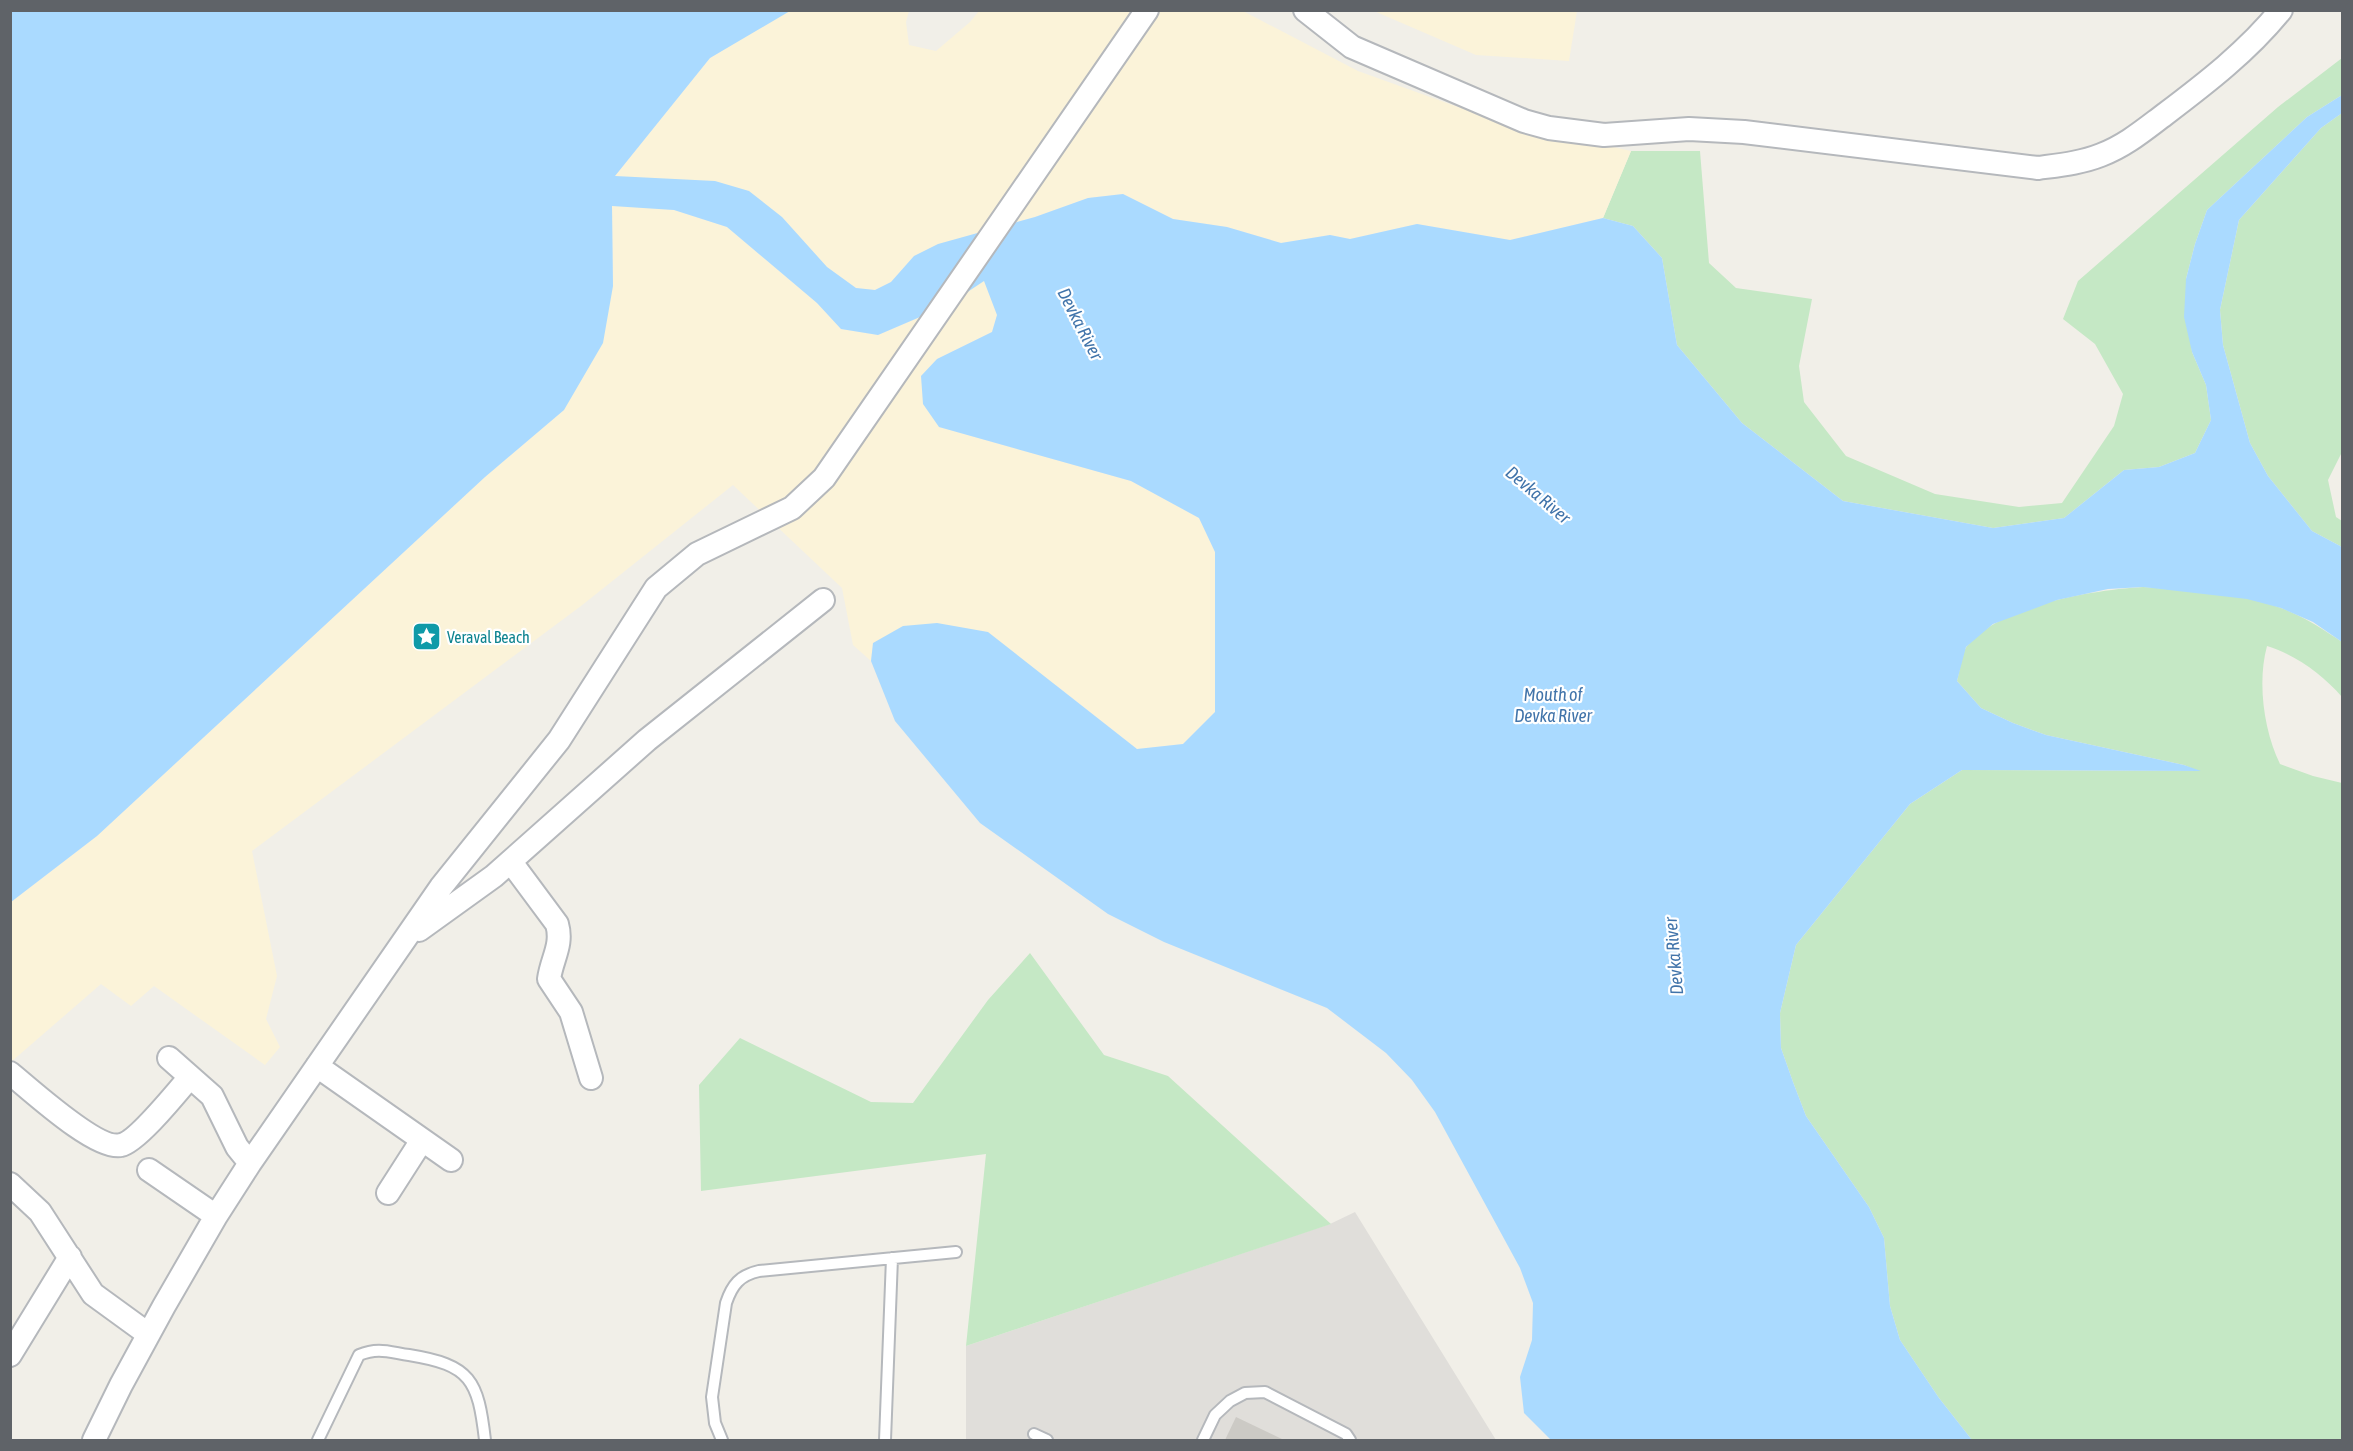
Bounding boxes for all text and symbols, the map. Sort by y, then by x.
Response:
water label: Devka River [1053,284,1108,364]
water label: Devka River [1502,462,1575,528]
place icon: Veraval Beach [410,621,442,653]
place label: Veraval Beach [447,628,530,646]
water label: Mouth of Devka River [1514,684,1593,726]
water label: Devka River [1660,916,1687,996]

